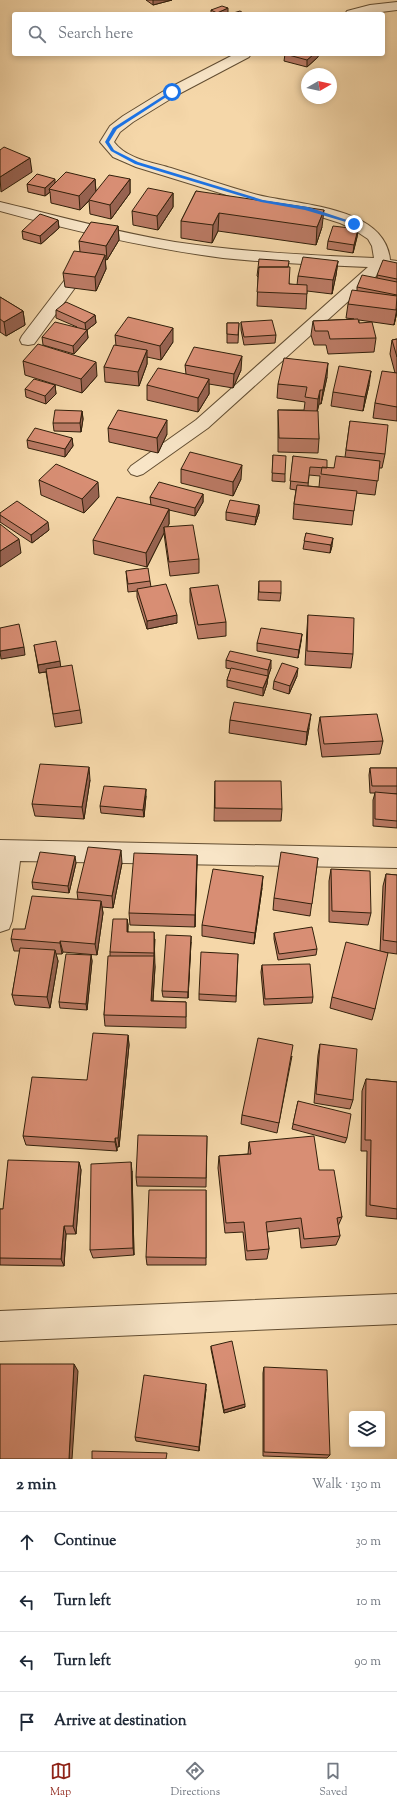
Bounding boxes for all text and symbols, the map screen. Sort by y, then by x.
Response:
search box [12,12,385,56]
icon: search [26,23,48,45]
text: Search here [58,24,133,45]
north arrow [301,68,337,104]
route start [163,83,181,101]
route end [345,215,363,233]
map controls [349,1411,385,1447]
button: layers [349,1411,385,1447]
text: 2 min [16,1473,57,1497]
text: Walk · 130 m [312,1476,381,1494]
icon: ahead [16,1531,38,1553]
text: Continue [54,1531,116,1552]
text: 30 m [355,1533,381,1551]
icon: left [16,1591,38,1613]
text: Turn left [54,1591,111,1612]
text: 10 m [356,1593,381,1611]
icon: left [16,1651,38,1673]
text: Turn left [54,1651,111,1672]
text: 90 m [354,1653,381,1671]
icon: arrive [16,1711,38,1733]
text: Arrive at destination [54,1711,187,1732]
tab: Map [50,1760,72,1800]
tab: Directions [171,1760,220,1800]
tab: Saved [319,1760,347,1800]

